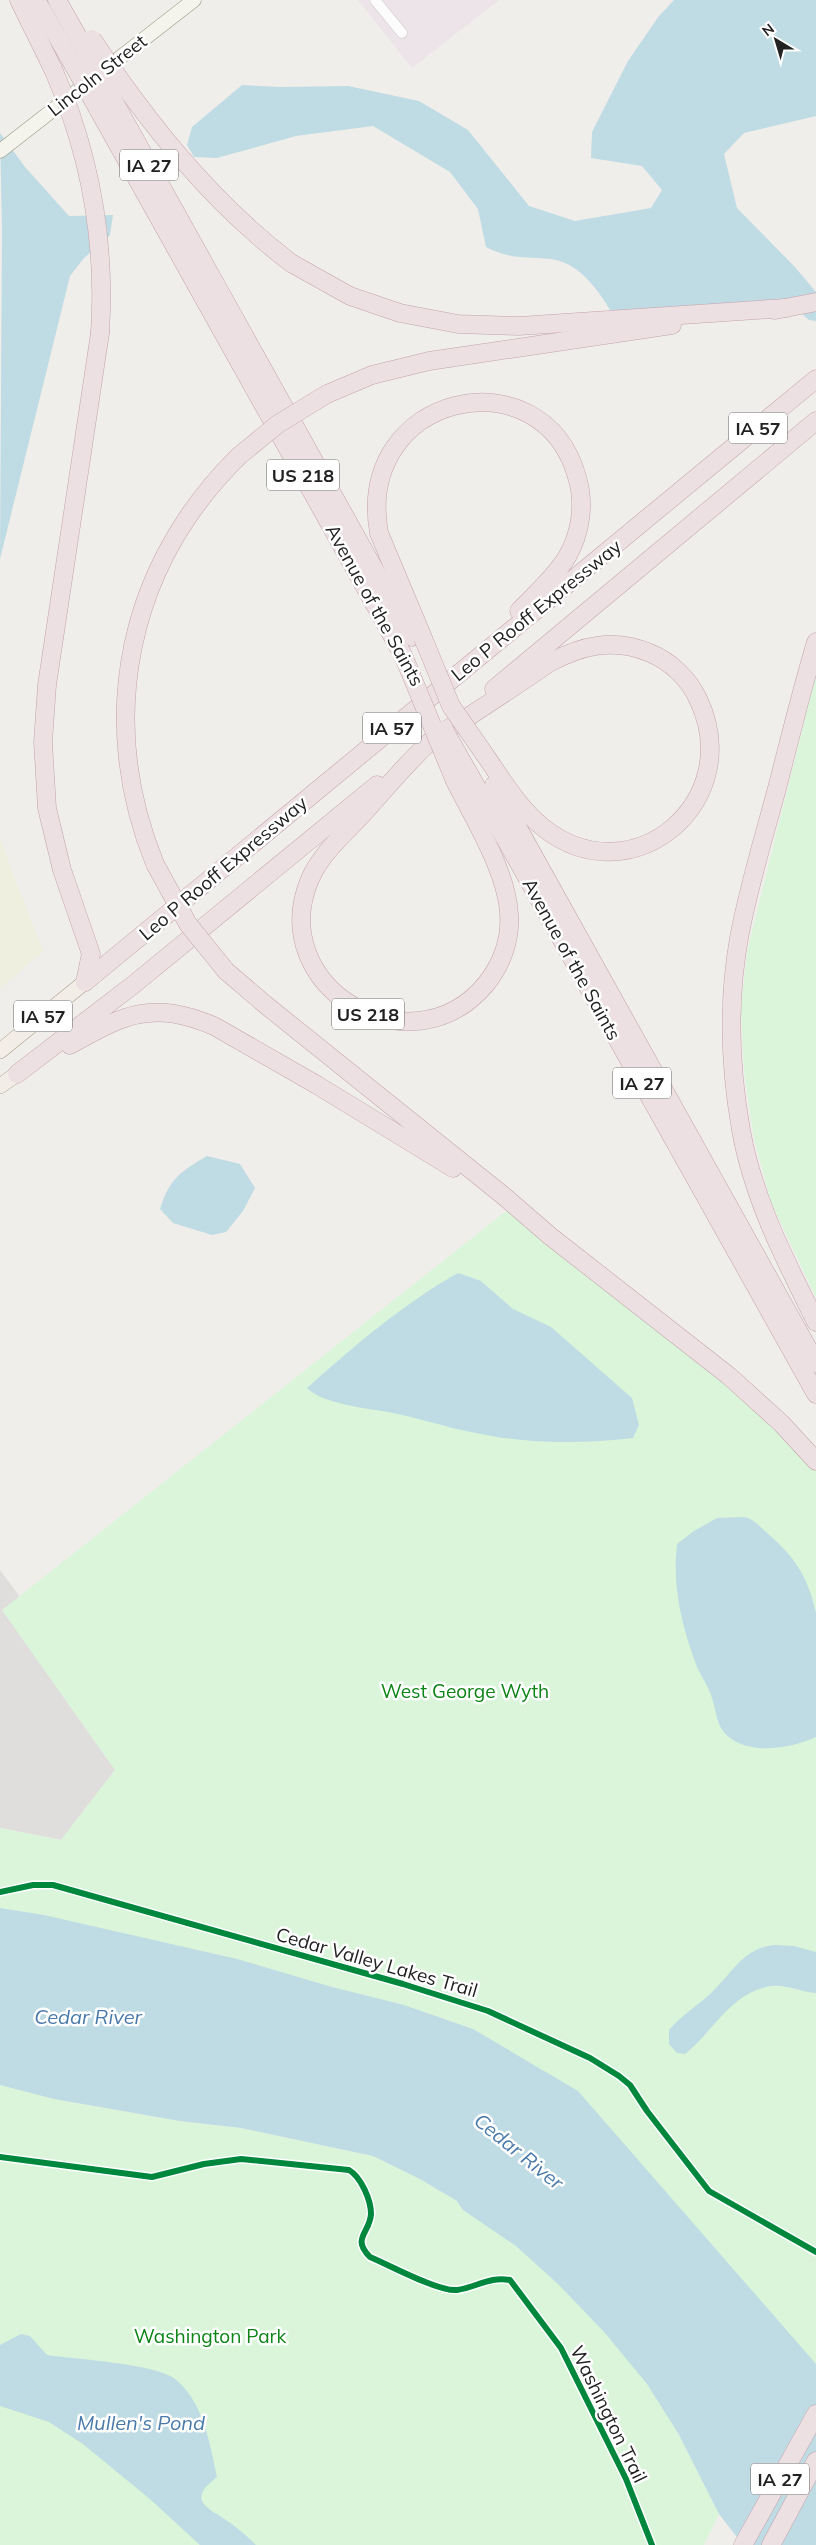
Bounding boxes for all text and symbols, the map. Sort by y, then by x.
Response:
north arrow [751,15,801,65]
text: N [758,19,778,40]
street label: Lincoln Street [43,29,152,121]
road number: IA 27 [120,150,178,180]
road number: IA 57 [729,412,787,443]
road number: US 218 [267,460,339,490]
street label: Avenue of the Saints [321,520,429,690]
street label: Leo P Rooff Expressway [446,534,626,686]
road number: IA 57 [363,712,421,744]
street label: Leo P Rooff Expressway [134,791,312,945]
street label: Avenue of the Saints [518,874,626,1044]
road number: US 218 [332,999,404,1030]
road number: IA 57 [14,1000,72,1032]
road number: IA 27 [613,1068,671,1098]
park label: West George Wyth [381,1679,549,1703]
street label: Cedar Valley Lakes Trail [273,1922,481,2002]
water label: Cedar River [34,2004,143,2029]
water label: Cedar River [469,2107,569,2195]
park label: Washington Park [134,2324,287,2348]
street label: Washington Trail [565,2341,653,2487]
water label: Mullen's Pond [77,2410,205,2435]
road number: IA 27 [751,2464,809,2494]

